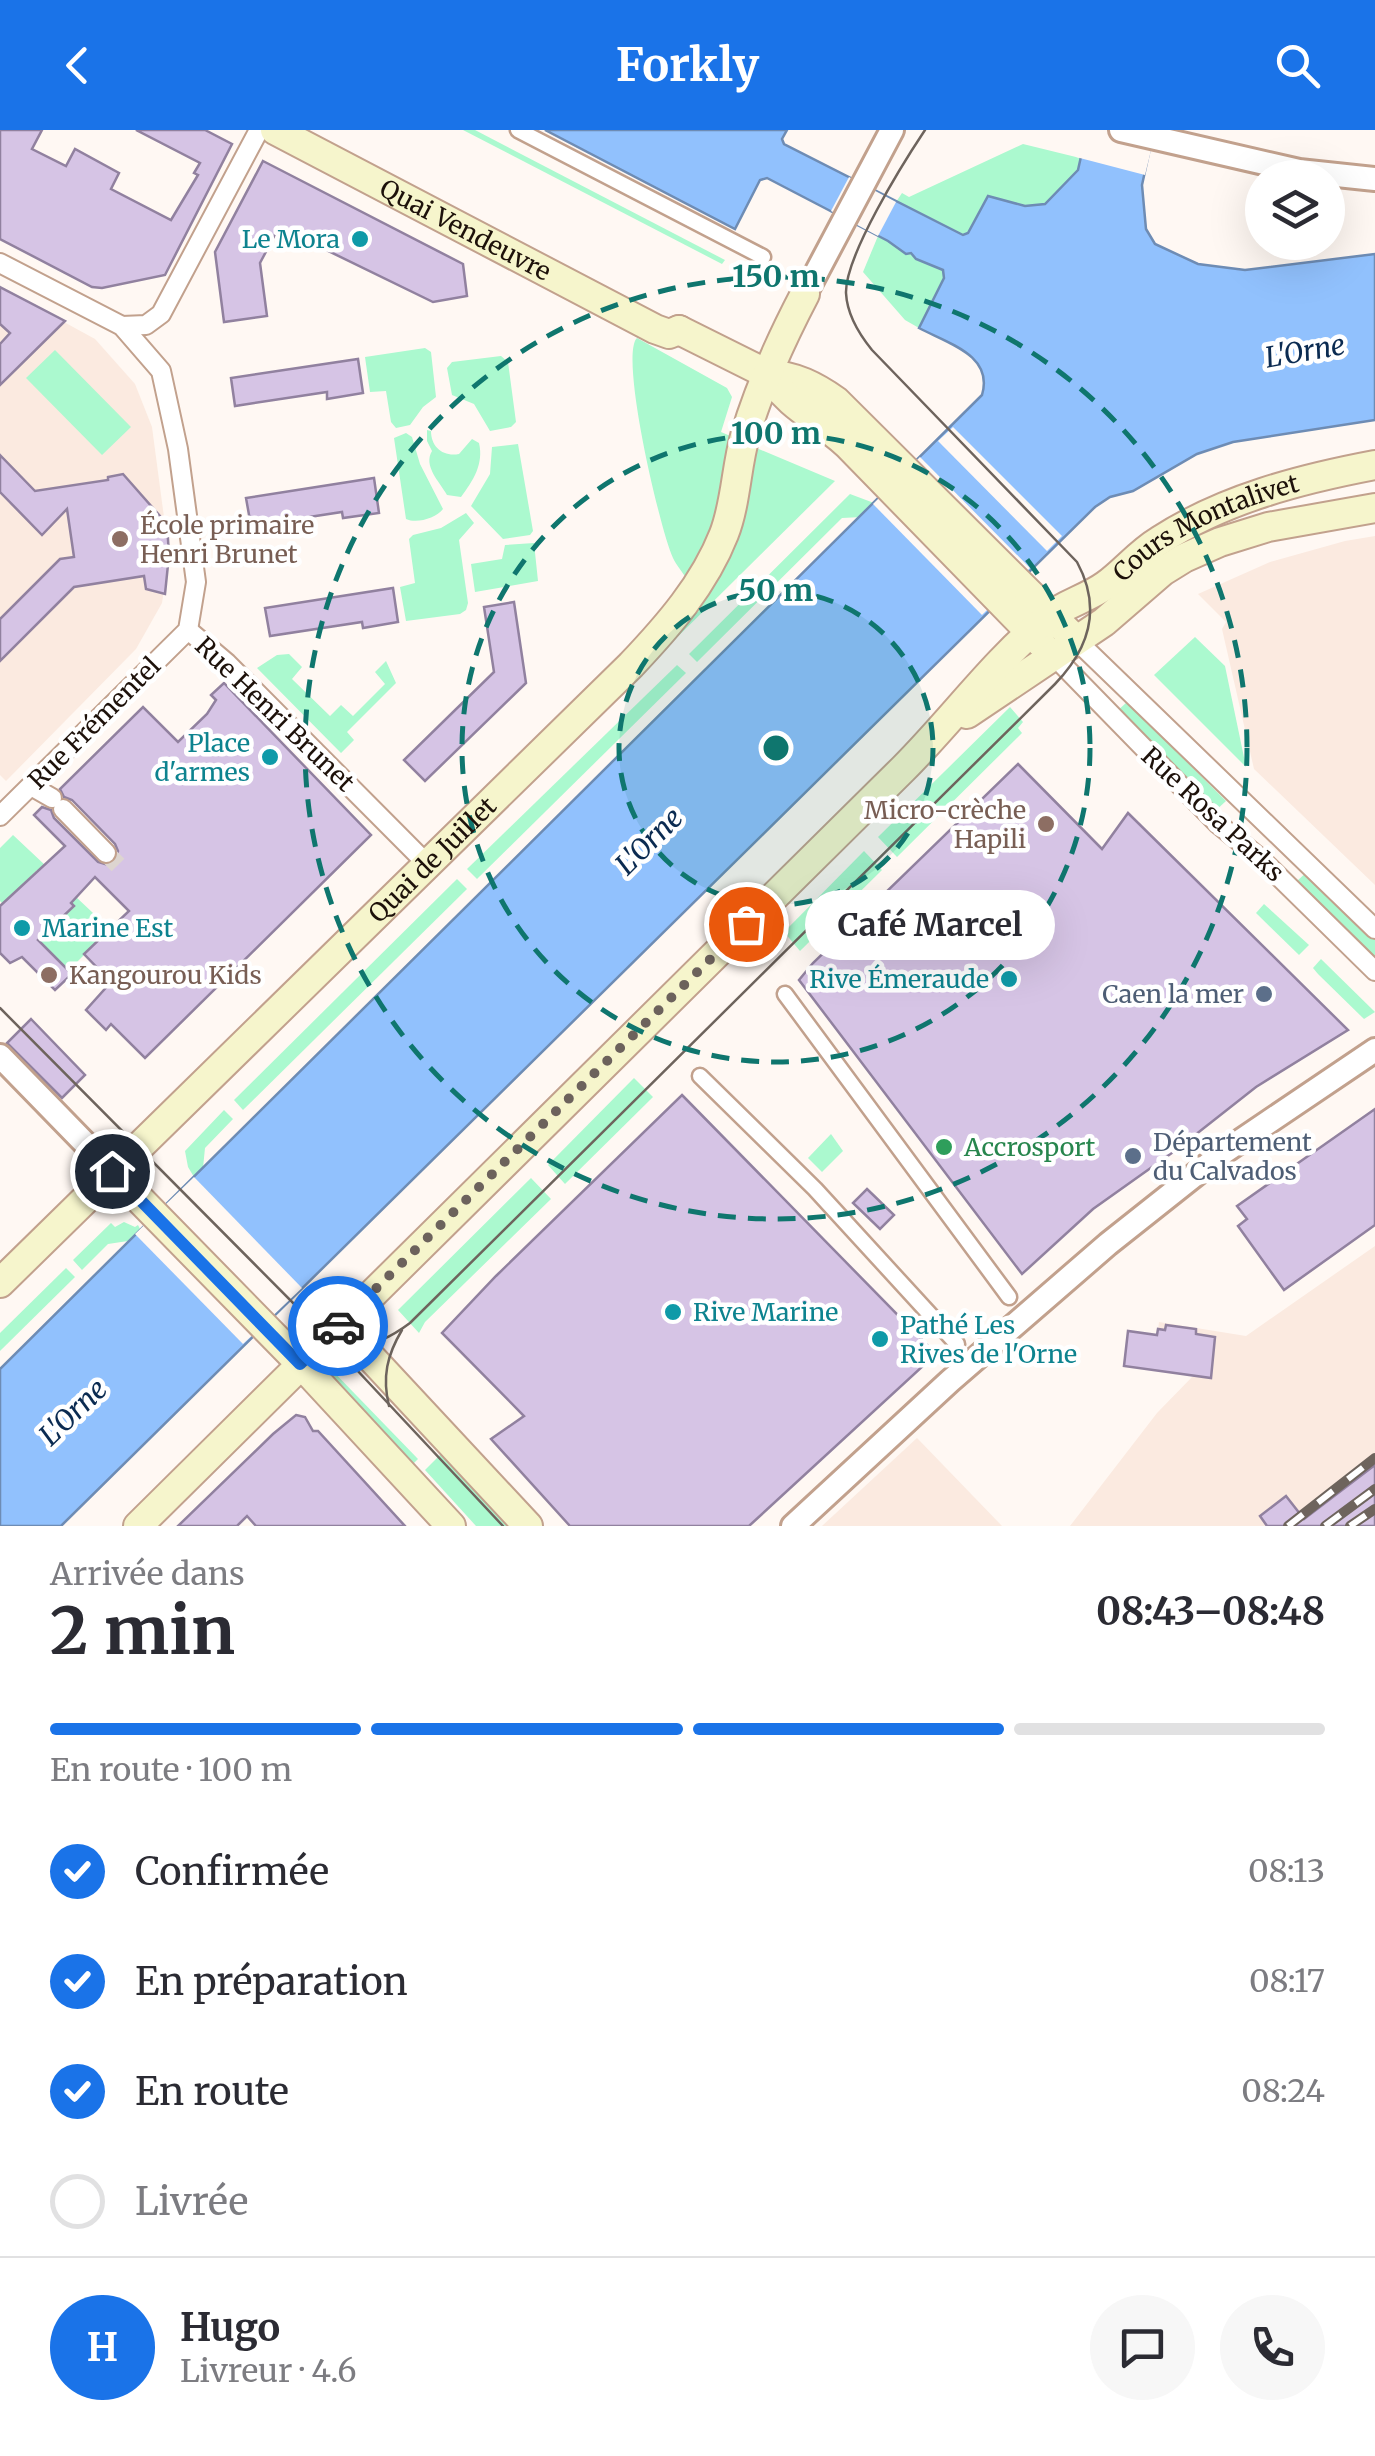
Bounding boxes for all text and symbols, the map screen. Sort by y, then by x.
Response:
text: Forkly [616,37,759,93]
icon: back [50,38,105,93]
icon: search [1270,38,1325,93]
map controls [1245,160,1345,260]
button: layers [1245,160,1345,260]
street label: Quai Vendeuvre [375,172,556,288]
place label: Le Mora [242,223,340,255]
marker: Le Mora [349,228,371,250]
text: 150 m [732,257,820,295]
water label: L'Orne [1262,326,1348,376]
text: 100 m [731,414,821,452]
street label: Cours Montalivet [1106,467,1302,588]
place label: École primaire Henri Brunet [140,509,314,570]
marker: École primaire Henri Brunet [109,528,131,550]
text: 50 m [739,571,813,609]
street label: Rue Henri Brunet [189,630,361,798]
street label: Rue Frémentel [21,650,167,796]
place label: Place d'armes [154,727,250,788]
centre of rings [758,730,794,766]
street label: Rue Rosa Parks [1135,740,1291,888]
marker: Place d'armes [259,746,281,768]
street label: Quai de Juillet [362,790,503,929]
place label: Micro-crèche Hapili [864,794,1026,855]
water label: L'Orne [608,800,690,882]
marker: Micro-crèche Hapili [1035,813,1057,835]
pin [704,882,789,967]
callout: Café Marcel [806,889,1056,959]
icon: bag [719,897,774,952]
text: Café Marcel [838,905,1022,945]
place label: Marine Est [42,912,174,944]
marker: Marine Est [11,917,33,939]
place label: Kangourou Kids [69,959,262,991]
place label: Rive Émeraude [809,963,989,995]
marker: Kangourou Kids [38,964,60,986]
marker: Rive Émeraude [998,968,1020,990]
place label: Caen la mer [1102,978,1244,1010]
marker: Caen la mer [1253,983,1275,1005]
place label: Département du Calvados [1153,1126,1312,1187]
pin [70,1129,155,1214]
place label: Accrosport [963,1131,1095,1163]
marker: Accrosport [933,1136,955,1158]
icon: home [85,1144,140,1199]
marker: Département du Calvados [1122,1145,1144,1167]
courier [288,1276,388,1376]
place label: Rive Marine [693,1296,838,1328]
icon: car [311,1299,366,1354]
marker: Rive Marine [662,1301,684,1323]
place label: Pathé Les Rives de l'Orne [900,1309,1077,1370]
marker: Pathé Les Rives de l'Orne [869,1328,891,1350]
water label: L'Orne [32,1371,114,1453]
text: Arrivée dans [50,1554,245,1594]
text: 08:43–08:48 [1096,1588,1325,1635]
text: 2 min [50,1590,235,1672]
text: En route · 100 m [50,1750,292,1790]
icon: check [50,1844,105,1899]
text: Confirmée [135,1848,329,1895]
text: 08:13 [1248,1851,1325,1891]
icon: check [50,1954,105,2009]
text: En préparation [135,1958,408,2005]
text: 08:17 [1249,1961,1325,2001]
icon: check [50,2064,105,2119]
text: En route [135,2068,289,2115]
text: 08:24 [1241,2071,1325,2111]
text: Livrée [135,2178,248,2225]
button: chat [1090,2295,1195,2400]
button: phone [1220,2295,1325,2400]
text: Hugo [180,2304,280,2351]
text: H [87,2324,118,2371]
text: Livreur · 4.6 [180,2351,357,2391]

